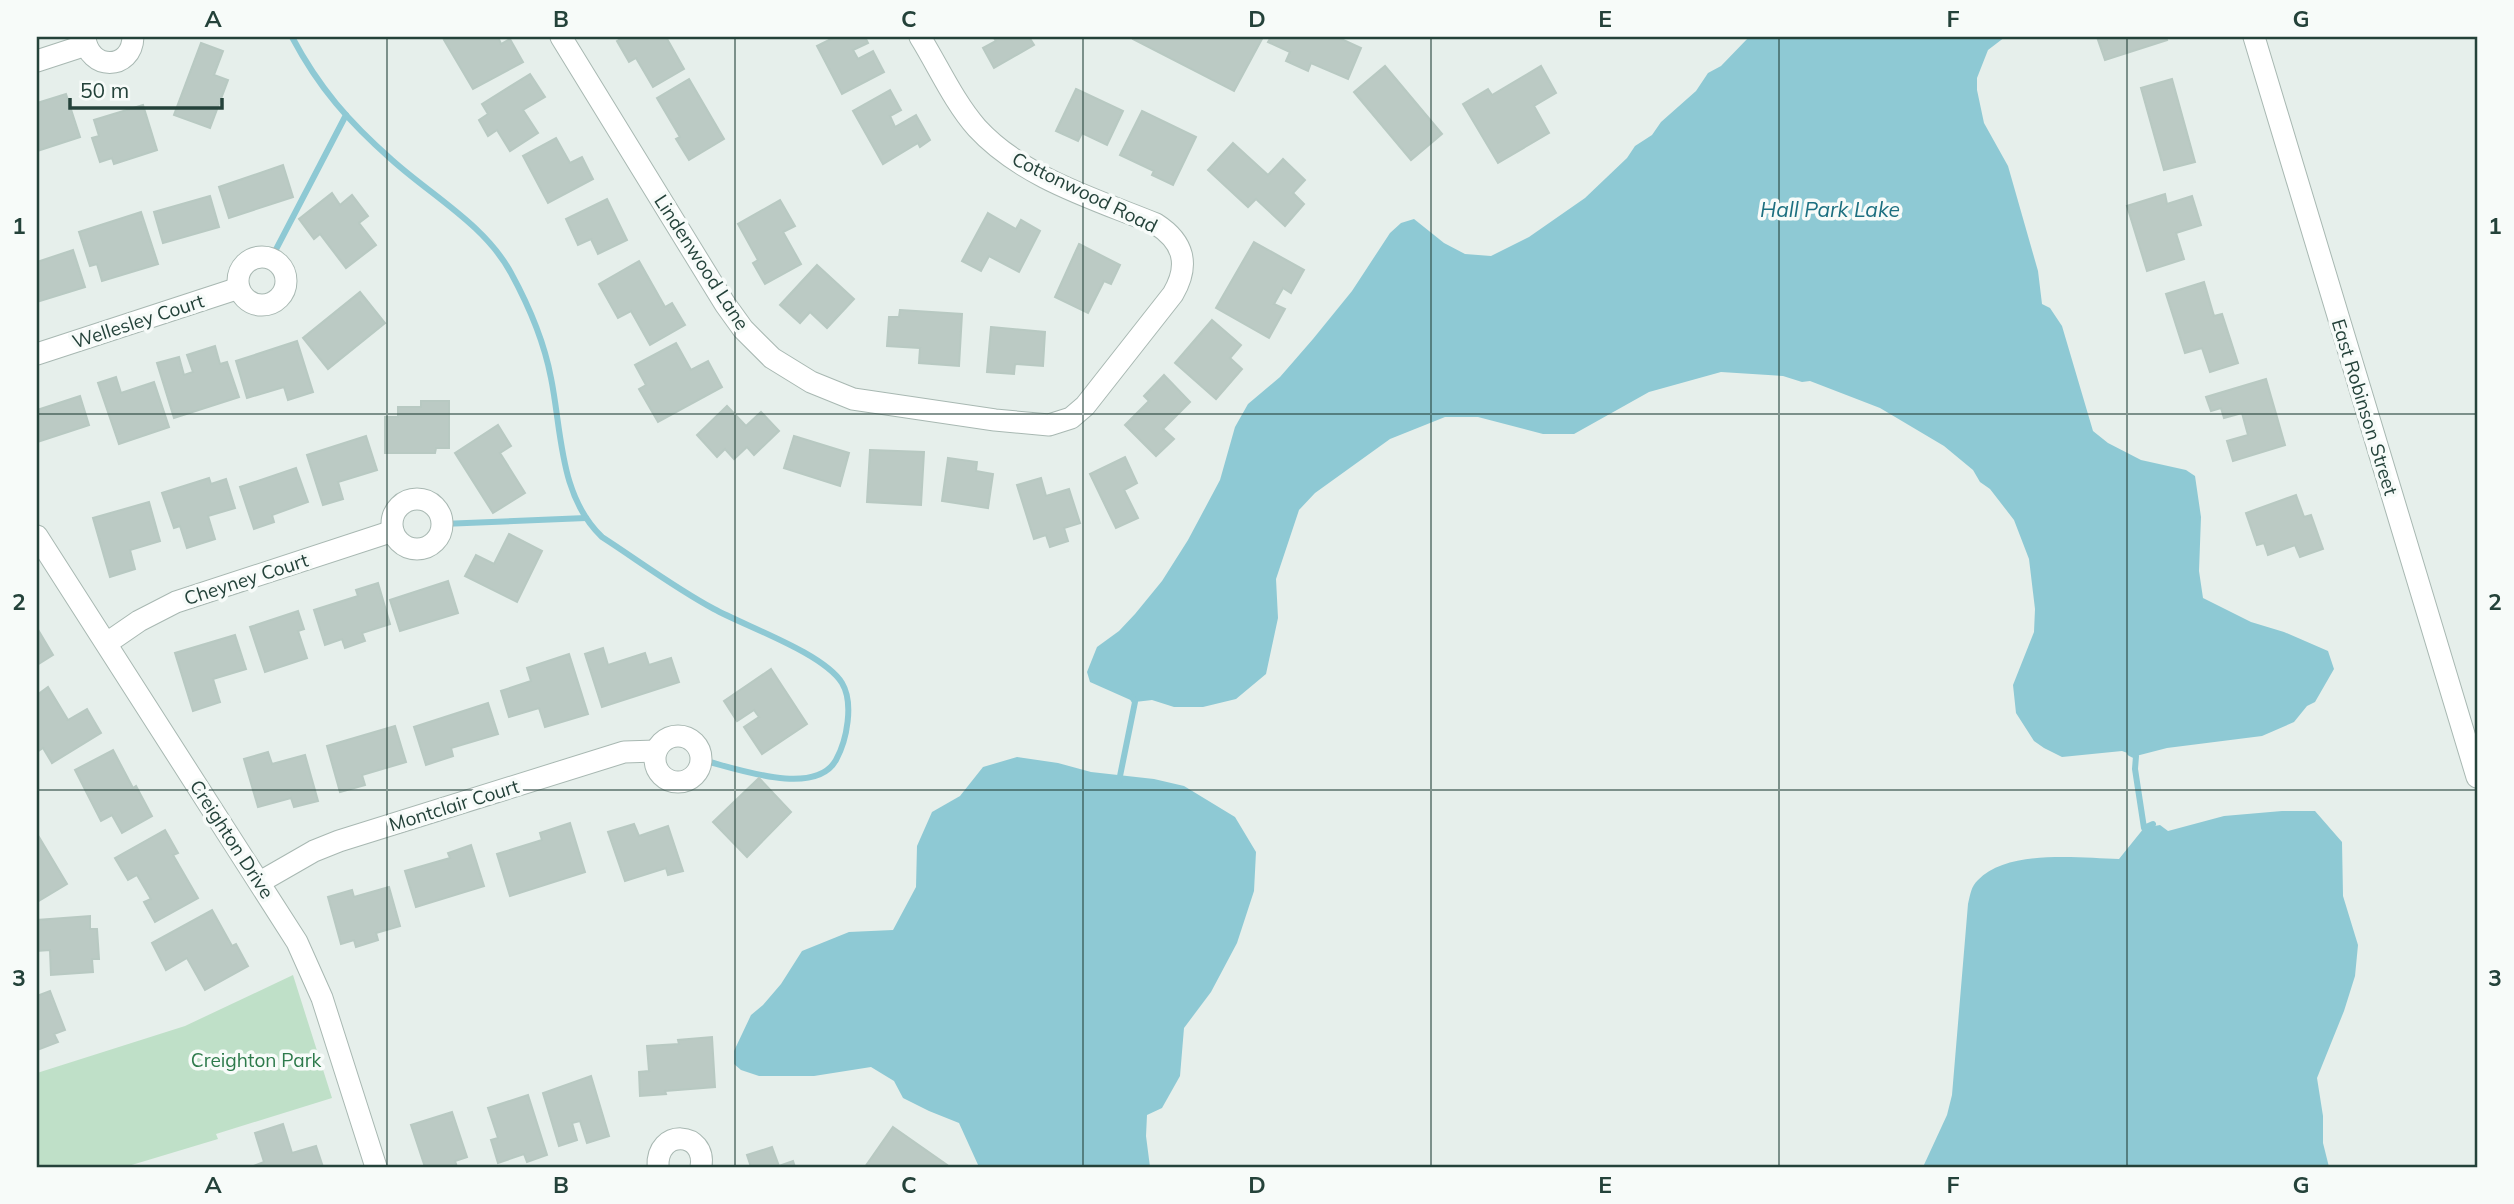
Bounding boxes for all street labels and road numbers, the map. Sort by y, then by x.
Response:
street label: Cottonwood Road [1008,146,1162,238]
street label: Lindenwood Lane [649,190,755,334]
street label: Wellesley Court [69,288,207,354]
street label: East Robinson Street [2327,316,2403,498]
street label: Cheyney Court [181,548,311,610]
street label: Montclair Court [386,774,522,836]
street label: Creighton Drive [185,775,279,903]

